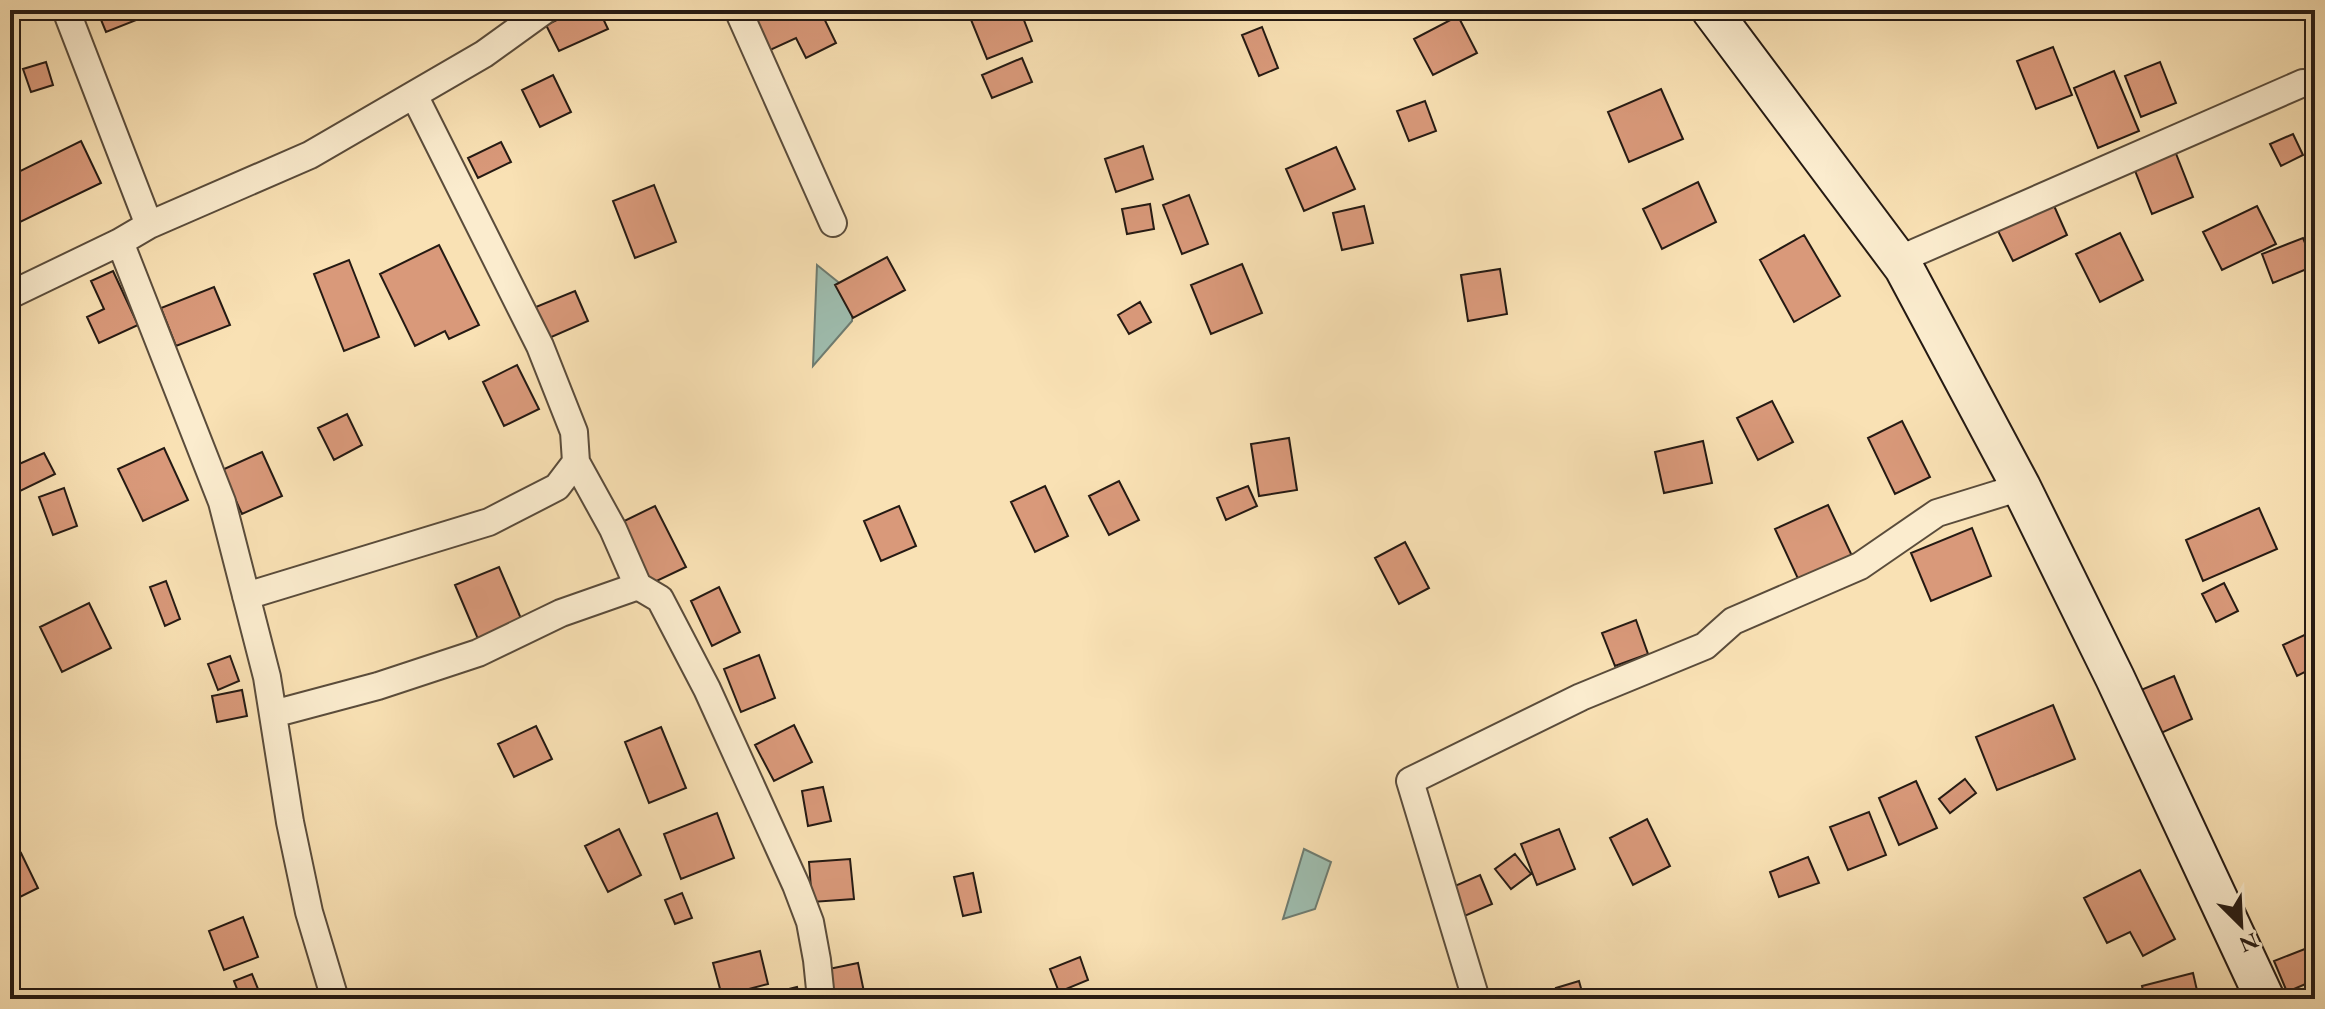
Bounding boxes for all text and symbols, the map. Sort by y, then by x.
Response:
north arrow [2201,885,2281,965]
text: N [2235,926,2263,960]

